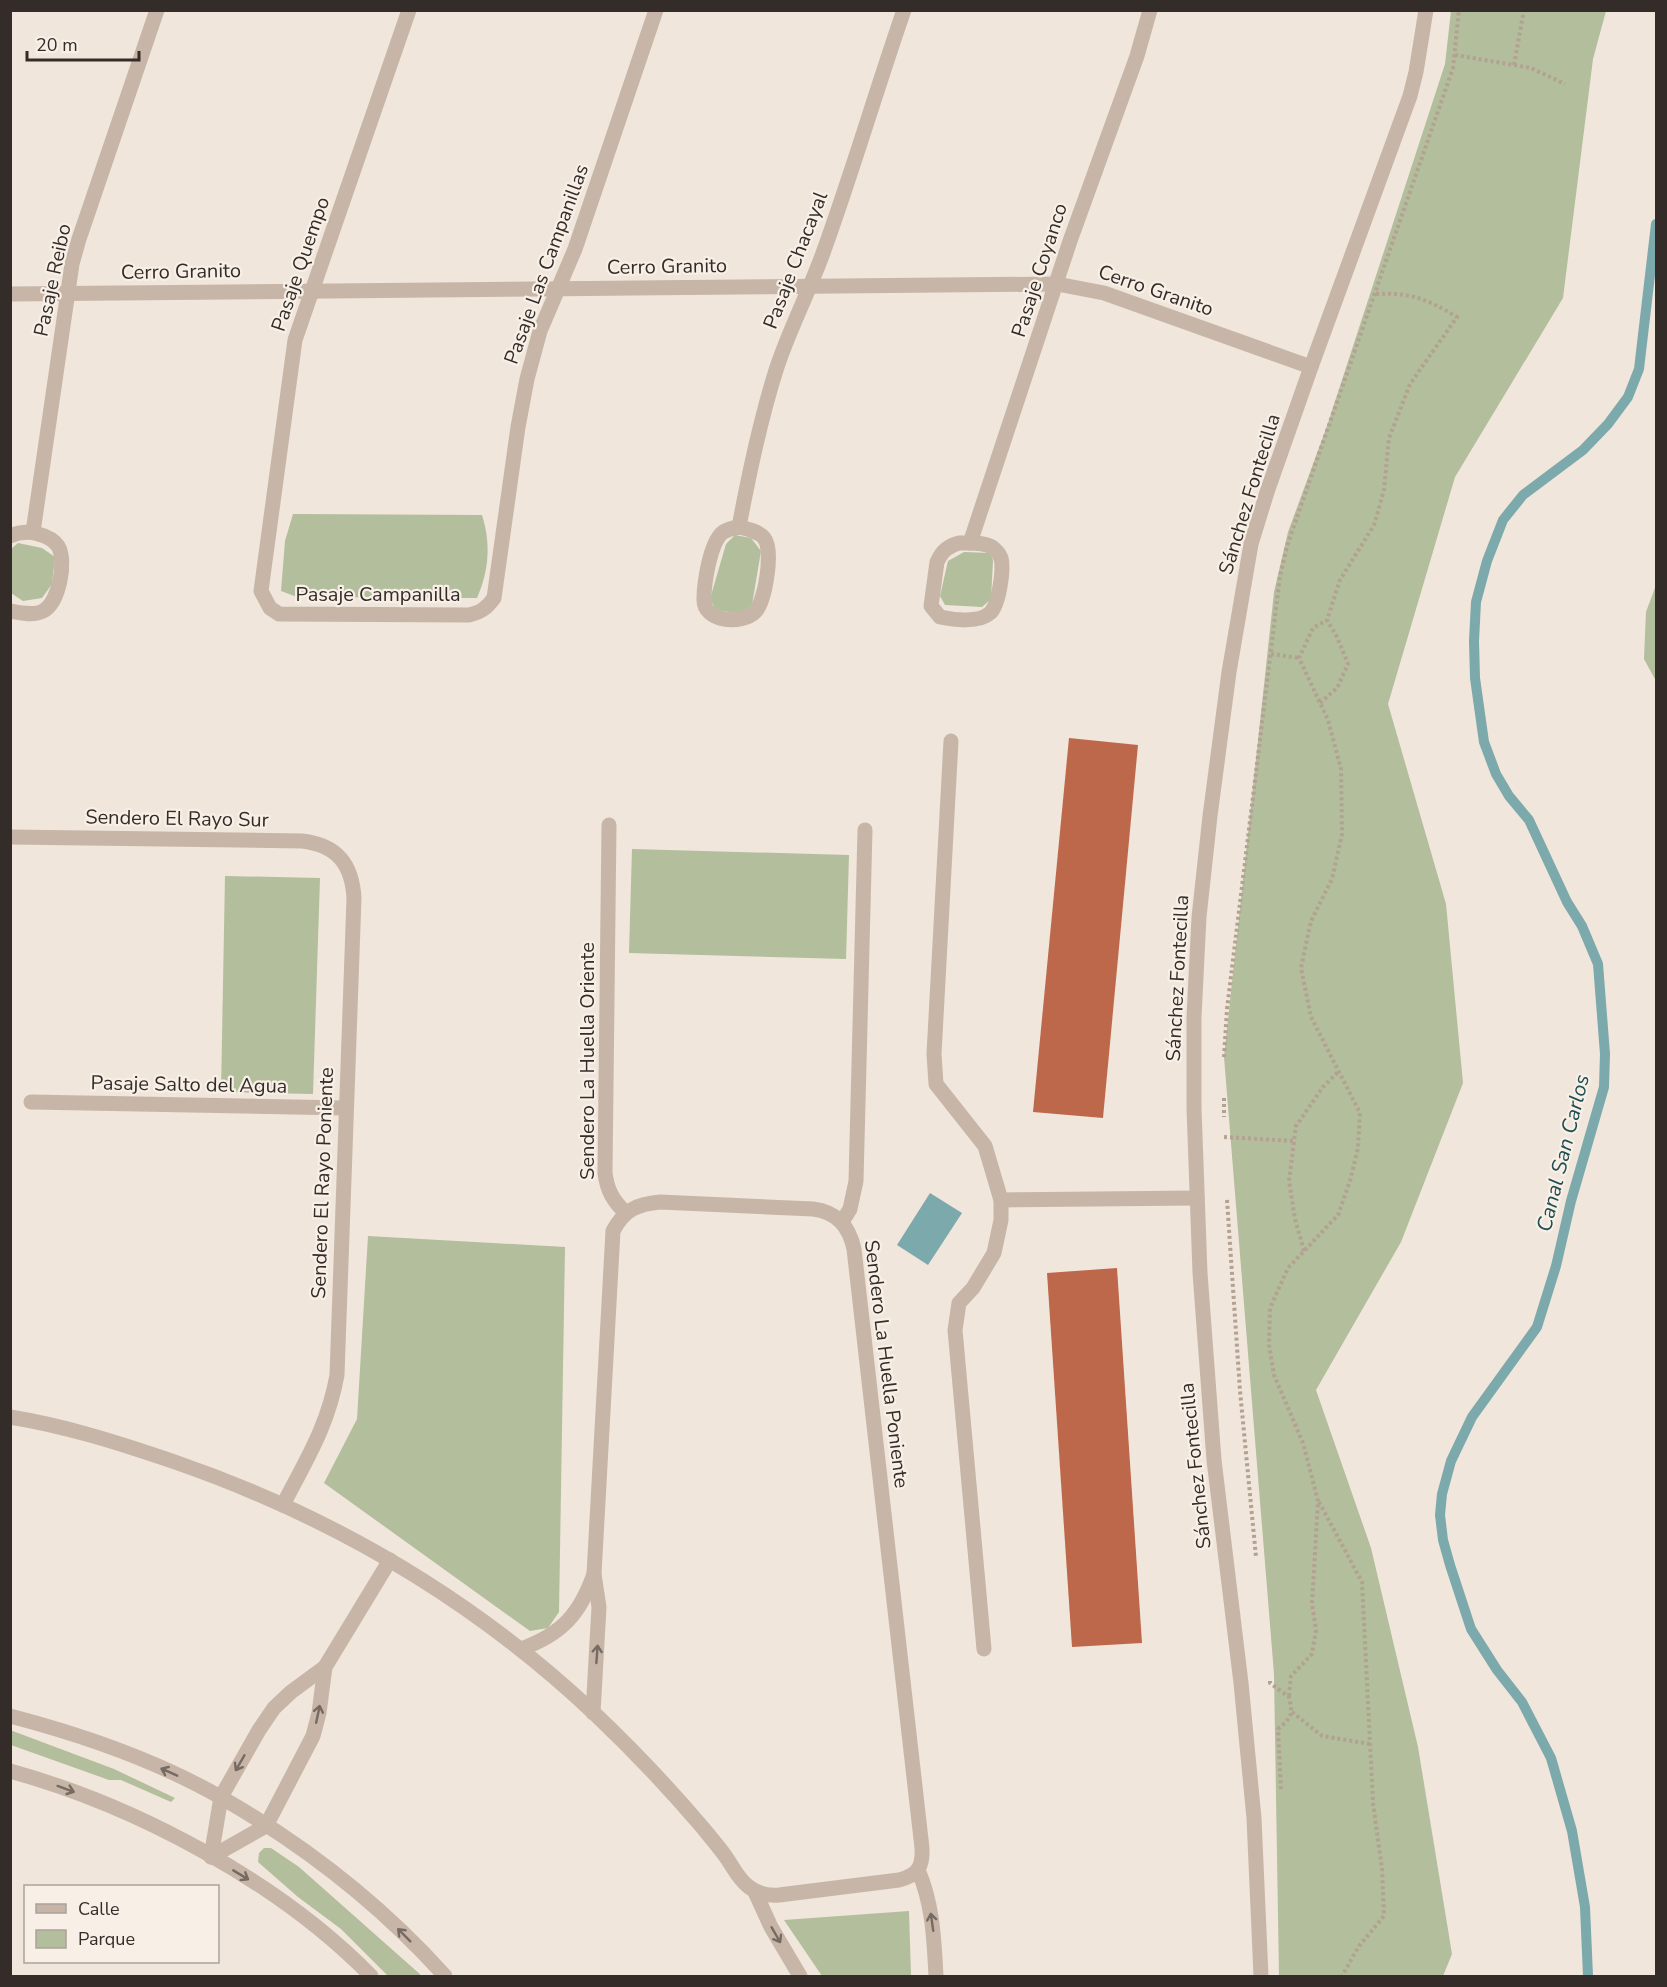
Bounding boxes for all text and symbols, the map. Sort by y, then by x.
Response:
scale bar [27,24,140,62]
text: 20 m [36,33,78,57]
street label: Pasaje Las Campanillas [498,160,595,368]
street label: Pasaje Chacayal [757,187,834,333]
street label: Pasaje Quempo [265,193,336,335]
street label: Pasaje Coyanco [1005,200,1074,341]
street label: Pasaje Reibo [27,221,78,339]
street label: Cerro Granito [607,252,727,281]
street label: Cerro Granito [121,257,241,286]
street label: Cerro Granito [1095,258,1217,323]
street label: Sánchez Fontecilla [1212,410,1287,578]
street label: Pasaje Campanilla [295,581,461,608]
street label: Sendero El Rayo Sur [85,803,269,834]
street label: Sánchez Fontecilla [1160,894,1195,1062]
street label: Sendero La Huella Oriente [574,942,601,1180]
street label: Sendero El Rayo Poniente [305,1067,340,1299]
street label: Pasaje Salto del Agua [90,1069,288,1100]
water label: Canal San Carlos [1530,1071,1596,1235]
street label: Sendero La Huella Poniente [858,1238,915,1490]
street label: Sánchez Fontecilla [1173,1382,1218,1550]
one-way arrow [592,1645,603,1665]
one-way arrow [313,1705,325,1724]
one-way arrow [234,1754,245,1772]
one-way arrow [160,1765,178,1777]
one-way arrow [56,1785,75,1796]
one-way arrow [232,1869,249,1881]
legend [24,1885,219,1963]
text: Calle [78,1897,120,1921]
one-way arrow [926,1913,937,1933]
one-way arrow [770,1926,782,1943]
text: Parque [78,1927,135,1951]
one-way arrow [396,1927,411,1942]

